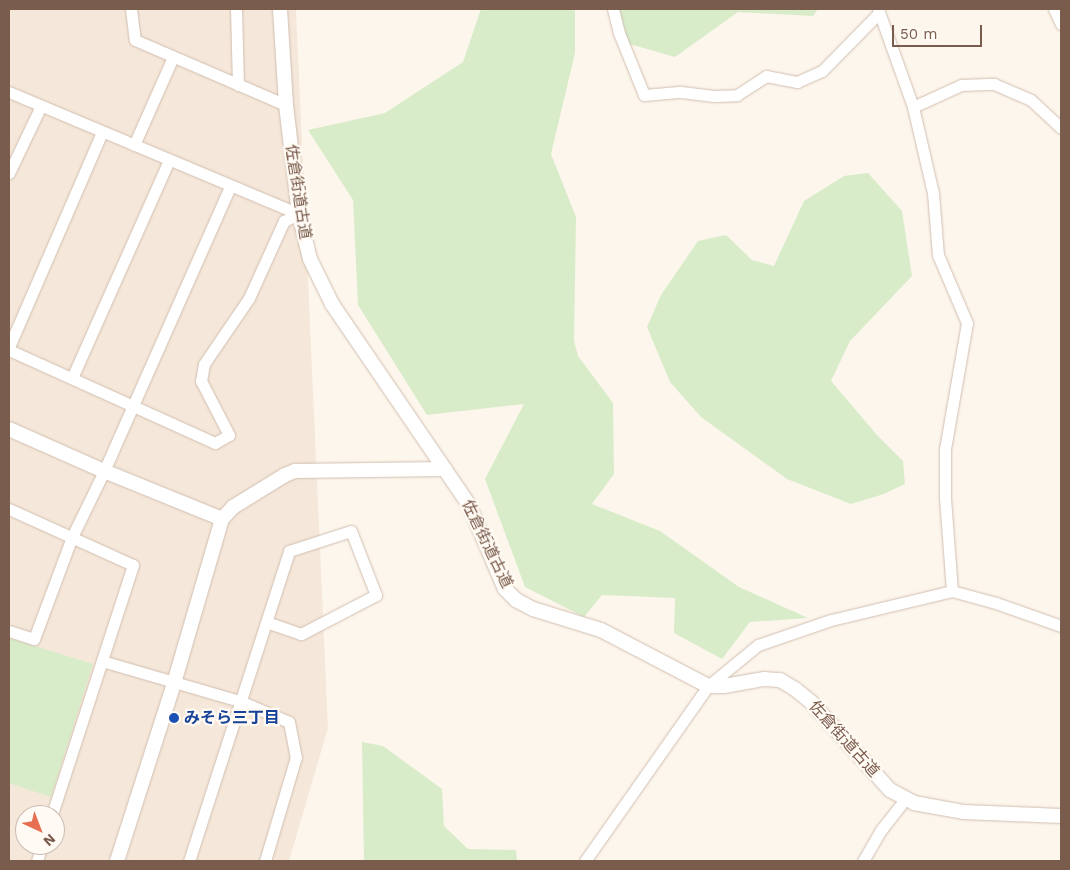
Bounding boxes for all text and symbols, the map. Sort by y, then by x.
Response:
scale bar [895,15,985,47]
text: 50 m [900,25,937,43]
street label: 佐倉街道古道 [281,143,315,241]
street label: 佐倉街道古道 [457,497,517,591]
street label: 佐倉街道古道 [805,697,883,781]
place label: みそら三丁目 [184,708,280,728]
marker: みそら三丁目 [168,712,180,724]
north arrow [15,805,65,855]
text: N [40,831,59,850]

